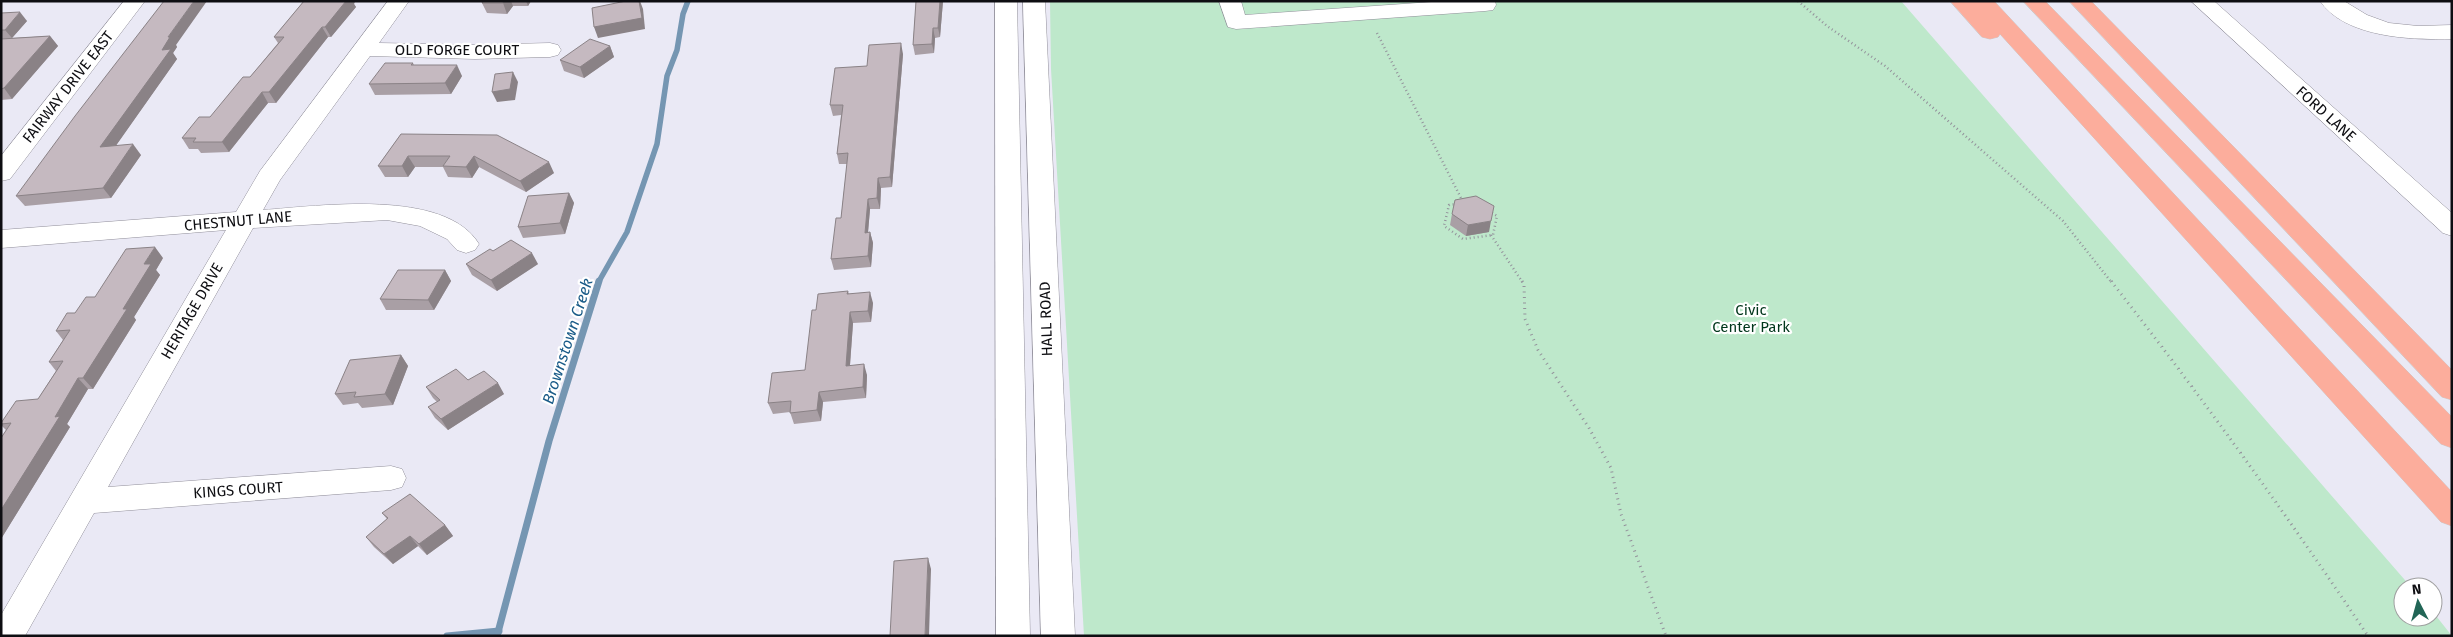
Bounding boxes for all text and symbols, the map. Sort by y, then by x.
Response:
street label: FAIRWAY DRIVE EAST [19,27,117,146]
street label: OLD FORGE COURT [395,41,519,59]
street label: FORD LANE [2292,82,2360,146]
street label: CHESTNUT LANE [183,207,293,235]
street label: HERITAGE DRIVE [157,260,227,362]
water label: Brownstown Creek [538,275,597,407]
street label: HALL ROAD [1036,281,1056,357]
park label: Civic Center Park [1712,301,1790,336]
street label: KINGS COURT [192,478,284,502]
north arrow [2393,577,2443,627]
text: N [2411,581,2422,599]

